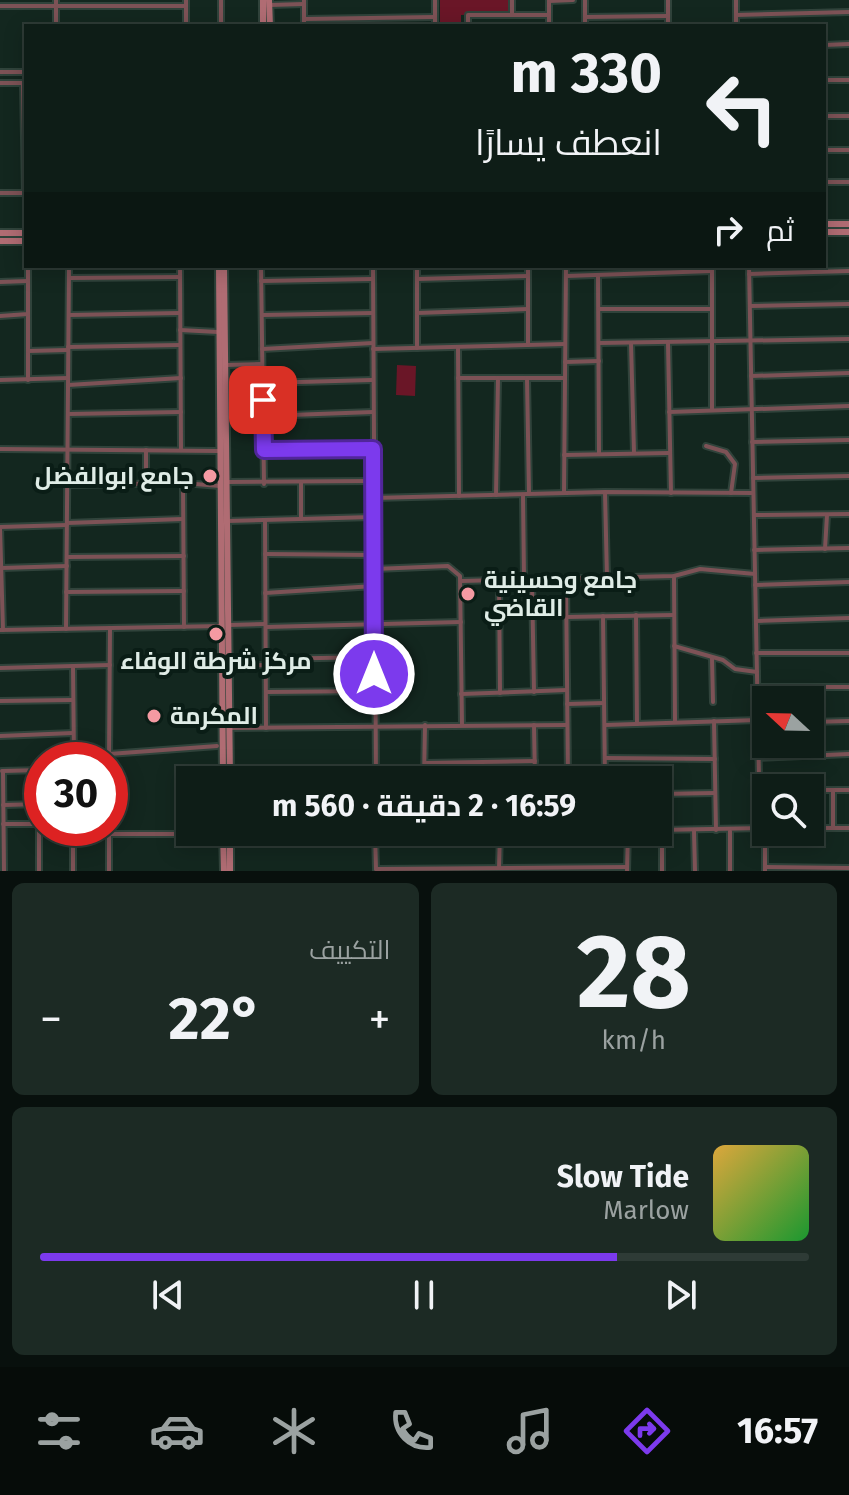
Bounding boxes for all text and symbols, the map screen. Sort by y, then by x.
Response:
text: 330 m [510,40,662,107]
icon: left [690,56,794,160]
text: انعطف يسارًا [475,121,662,165]
icon: right [706,208,750,252]
text: ثم [766,213,794,249]
pin [229,366,297,434]
icon: arrive [241,378,285,422]
place label: جامع ابوالفضل [35,462,194,492]
marker: جامع ابوالفضل [201,467,219,485]
place label: جامع وحسينية القاضي [484,566,637,626]
marker: جامع وحسينية القاضي [459,585,477,603]
marker: مركز شرطة الوفاء [207,625,225,643]
position arrow [332,632,416,716]
place label: مركز شرطة الوفاء [120,647,312,675]
north arrow [752,686,824,758]
map controls [752,686,824,846]
place label: المكرمة [170,702,258,730]
marker: المكرمة [145,707,163,725]
speed limit sign: 30 [24,742,128,846]
button: search [752,774,824,846]
text: 16:59 · 2 دقيقة · 560 m [272,788,576,824]
text: 28 [577,910,691,1035]
text: التكييف [309,935,391,966]
text: 22° [169,983,262,1055]
text: − [40,993,62,1046]
text: + [369,993,391,1046]
text: km/h [602,1025,666,1056]
text: Slow Tide [557,1159,689,1195]
text: Marlow [603,1195,689,1226]
icon: previous [146,1273,190,1317]
icon: pause [402,1273,446,1317]
icon: next [659,1273,703,1317]
icon: filters [31,1403,87,1459]
icon: car [149,1403,205,1459]
icon: climate [266,1403,322,1459]
icon: phone [384,1403,440,1459]
icon: music [502,1403,558,1459]
icon: directions [619,1403,675,1459]
text: 16:57 [737,1409,818,1453]

